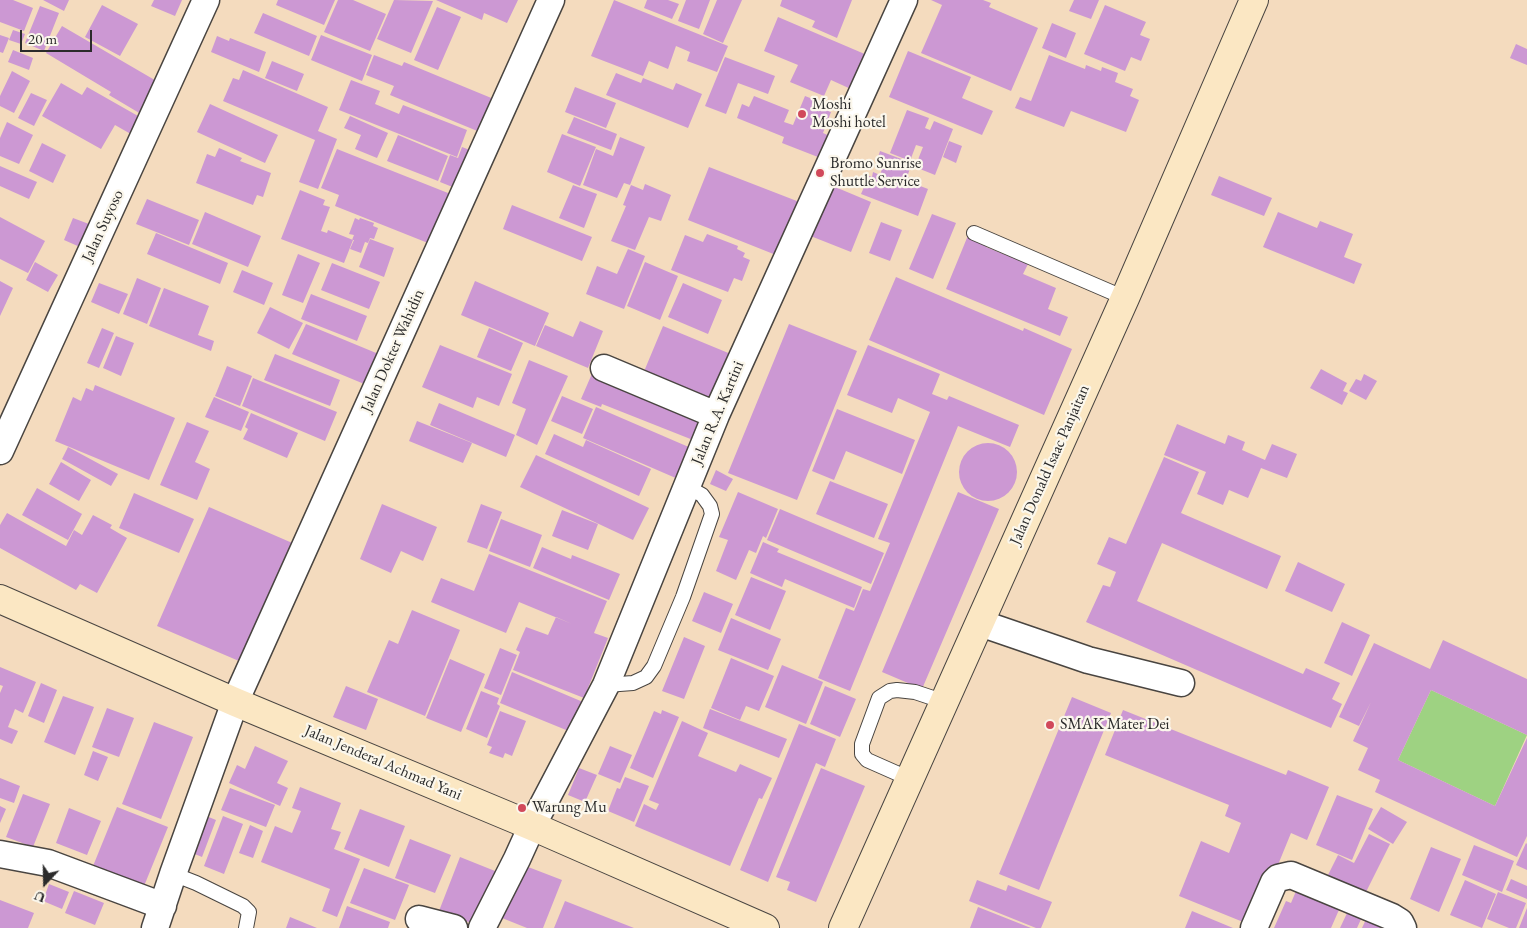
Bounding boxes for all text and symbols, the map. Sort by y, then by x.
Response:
scale bar [22,20,95,52]
text: 20 m [28,29,57,48]
place label: Moshi Moshi hotel [812,95,886,133]
marker: Moshi Moshi hotel [796,108,808,120]
place label: Bromo Sunrise Shuttle Service [830,154,921,192]
marker: Bromo Sunrise Shuttle Service [814,167,826,179]
street label: Jalan Suyoso [78,187,128,265]
street label: Jalan Dokter Wahidin [357,286,429,416]
street label: Jalan R.A. Kartini [688,358,748,468]
street label: Jalan Donald Isaac Panjaitan [1006,382,1094,548]
place label: SMAK Mater Dei [1060,715,1170,735]
marker: SMAK Mater Dei [1044,719,1056,731]
street label: Jalan Jenderal Achmad Yani [301,721,465,805]
place label: Warung Mu [532,798,607,818]
marker: Warung Mu [516,802,528,814]
north arrow [20,858,70,908]
text: U [32,887,48,907]

